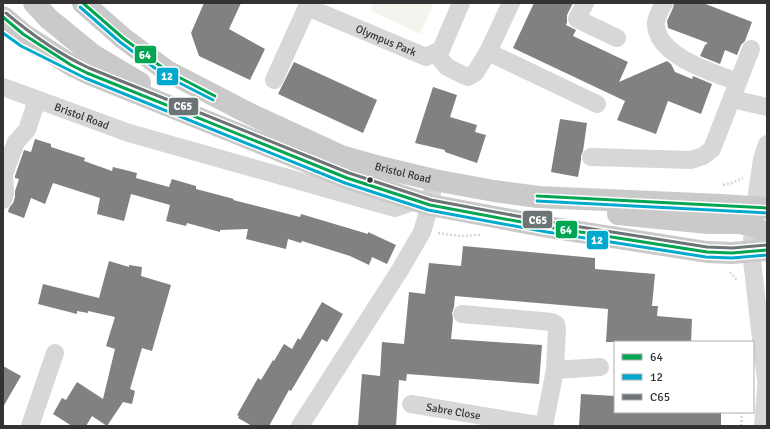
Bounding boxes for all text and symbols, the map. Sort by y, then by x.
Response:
street label: Olympus Park [354,22,419,59]
line badge: 64 [134,45,157,64]
text: 64 [139,49,151,62]
line badge: 12 [156,67,179,86]
text: 12 [161,70,173,83]
line badge: C65 [168,97,199,116]
street label: Bristol Road [53,100,111,132]
text: C65 [174,100,192,113]
street label: Bristol Road [373,160,432,186]
unlabelled marker [365,175,375,185]
line badge: C65 [522,210,553,229]
text: C65 [529,214,547,227]
line badge: 64 [555,220,578,239]
text: 64 [560,224,572,237]
line badge: 12 [586,230,609,250]
text: 12 [591,234,603,247]
legend [614,341,754,413]
text: 64 [650,350,663,365]
text: 12 [650,370,663,385]
text: C65 [650,390,670,405]
street label: Sabre Close [425,401,482,422]

